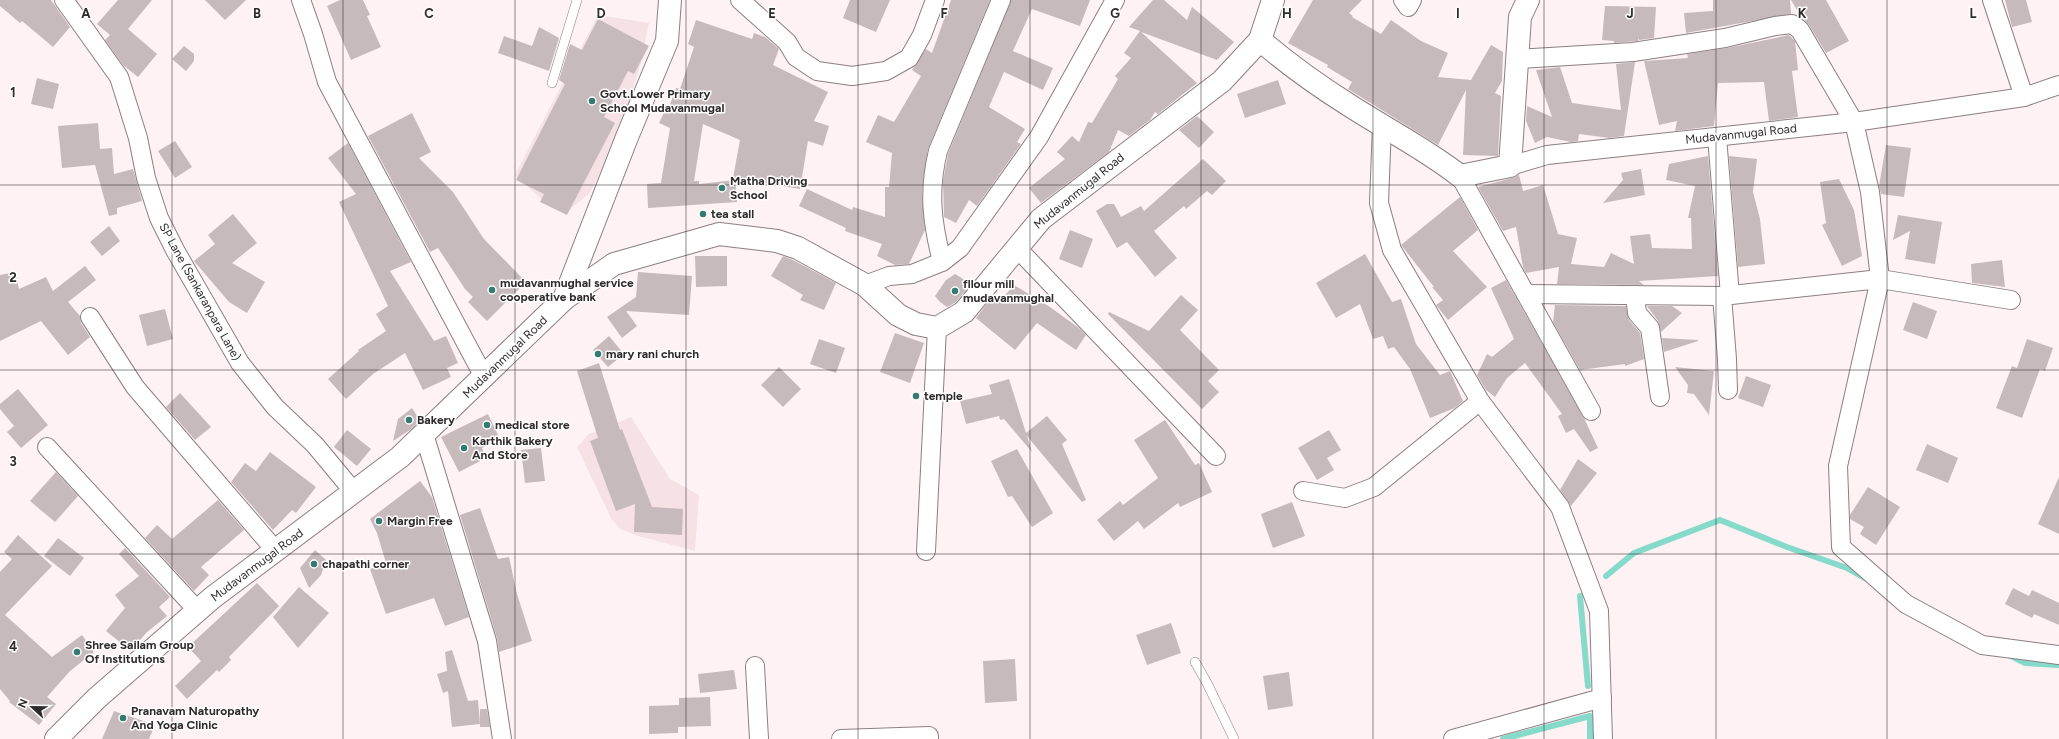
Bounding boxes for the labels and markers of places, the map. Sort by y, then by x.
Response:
place label: Govt.Lower Primary School Mudavanmugal [600,87,724,115]
marker: Govt.Lower Primary School Mudavanmugal [587,96,597,106]
place label: Matha Driving School [730,174,808,202]
marker: Matha Driving School [717,183,727,193]
place label: tea stall [711,207,754,221]
marker: tea stall [698,209,708,219]
place label: mudavanmughal service cooperative bank [500,276,634,304]
place label: fllour mill mudavanmughal [963,277,1054,305]
marker: mudavanmughal service cooperative bank [487,285,497,295]
marker: fllour mill mudavanmughal [950,286,960,296]
place label: mary rani church [606,347,699,361]
marker: mary rani church [593,349,603,359]
place label: temple [924,389,963,403]
marker: temple [911,391,921,401]
place label: Bakery [417,413,455,427]
marker: Bakery [404,415,414,425]
place label: medical store [495,418,570,432]
marker: medical store [482,420,492,430]
place label: Karthik Bakery And Store [472,434,553,462]
marker: Karthik Bakery And Store [459,443,469,453]
place label: Margin Free [387,514,453,528]
marker: Margin Free [374,516,384,526]
place label: chapathi corner [322,557,410,571]
marker: chapathi corner [309,559,319,569]
place label: Shree Sailam Group Of Institutions [85,638,194,666]
marker: Shree Sailam Group Of Institutions [72,647,82,657]
place label: Pranavam Naturopathy And Yoga Clinic [131,704,259,732]
marker: Pranavam Naturopathy And Yoga Clinic [118,713,128,723]

